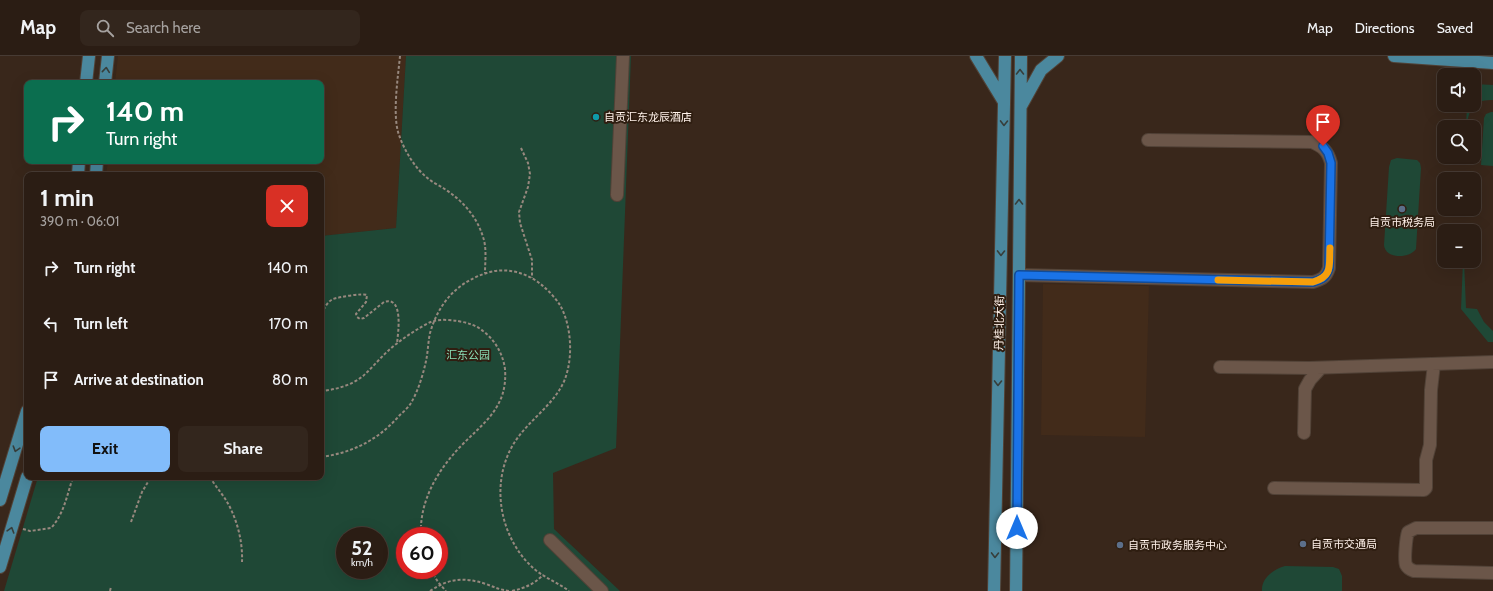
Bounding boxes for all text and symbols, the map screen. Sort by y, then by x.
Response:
search box [80,10,360,46]
text: Map [20,16,56,39]
icon: search [94,17,116,39]
text: Search here [126,19,201,37]
text: Map [1307,19,1333,37]
text: Directions [1355,19,1415,37]
text: Saved [1437,19,1473,37]
one-way arrow [102,66,111,73]
map controls [1437,68,1481,268]
button: sound [1437,68,1481,112]
one-way arrow [1016,69,1024,75]
text: 140 m [106,94,184,128]
icon: right [40,96,92,148]
pin [1306,105,1340,146]
place label: 自贡汇东龙辰酒店 [604,110,692,124]
icon: arrive [1312,111,1334,133]
marker: 自贡汇东龙辰酒店 [591,112,601,122]
one-way arrow [999,120,1008,126]
button: search [1437,120,1481,164]
text: Turn right [106,128,177,150]
button: + [1437,172,1481,216]
text: 1 min [40,183,94,212]
button: close [266,185,308,227]
one-way arrow [1015,199,1023,205]
marker: 自贡市税务局 [1397,204,1407,214]
text: 390 m · 06:01 [40,213,119,229]
place label: 自贡市税务局 [1369,215,1435,229]
button: − [1437,224,1481,268]
one-way arrow [997,250,1005,256]
icon: right [40,257,62,279]
text: Turn right [74,259,135,277]
text: 140 m [267,259,308,277]
street label: 丹桂北大街 [992,295,1006,351]
icon: left [40,313,62,335]
text: Turn left [74,315,128,333]
text: 170 m [269,315,308,333]
park label: 汇东公园 [446,348,490,362]
icon: arrive [40,369,62,391]
text: Arrive at destination [74,371,204,389]
text: 80 m [272,371,308,389]
one-way arrow [994,380,1002,386]
button: Exit [40,426,170,472]
button: Share [178,426,308,472]
one-way arrow [12,445,21,452]
position arrow [996,507,1038,549]
one-way arrow [6,527,15,534]
speed limit sign: 60 [396,527,448,579]
text: 52 [351,536,373,560]
place label: 自贡市交通局 [1311,537,1377,551]
place label: 自贡市政务服务中心 [1128,538,1227,552]
marker: 自贡市交通局 [1298,539,1308,549]
marker: 自贡市政务服务中心 [1115,540,1125,550]
one-way arrow [991,552,999,558]
text: km/h [351,556,373,569]

